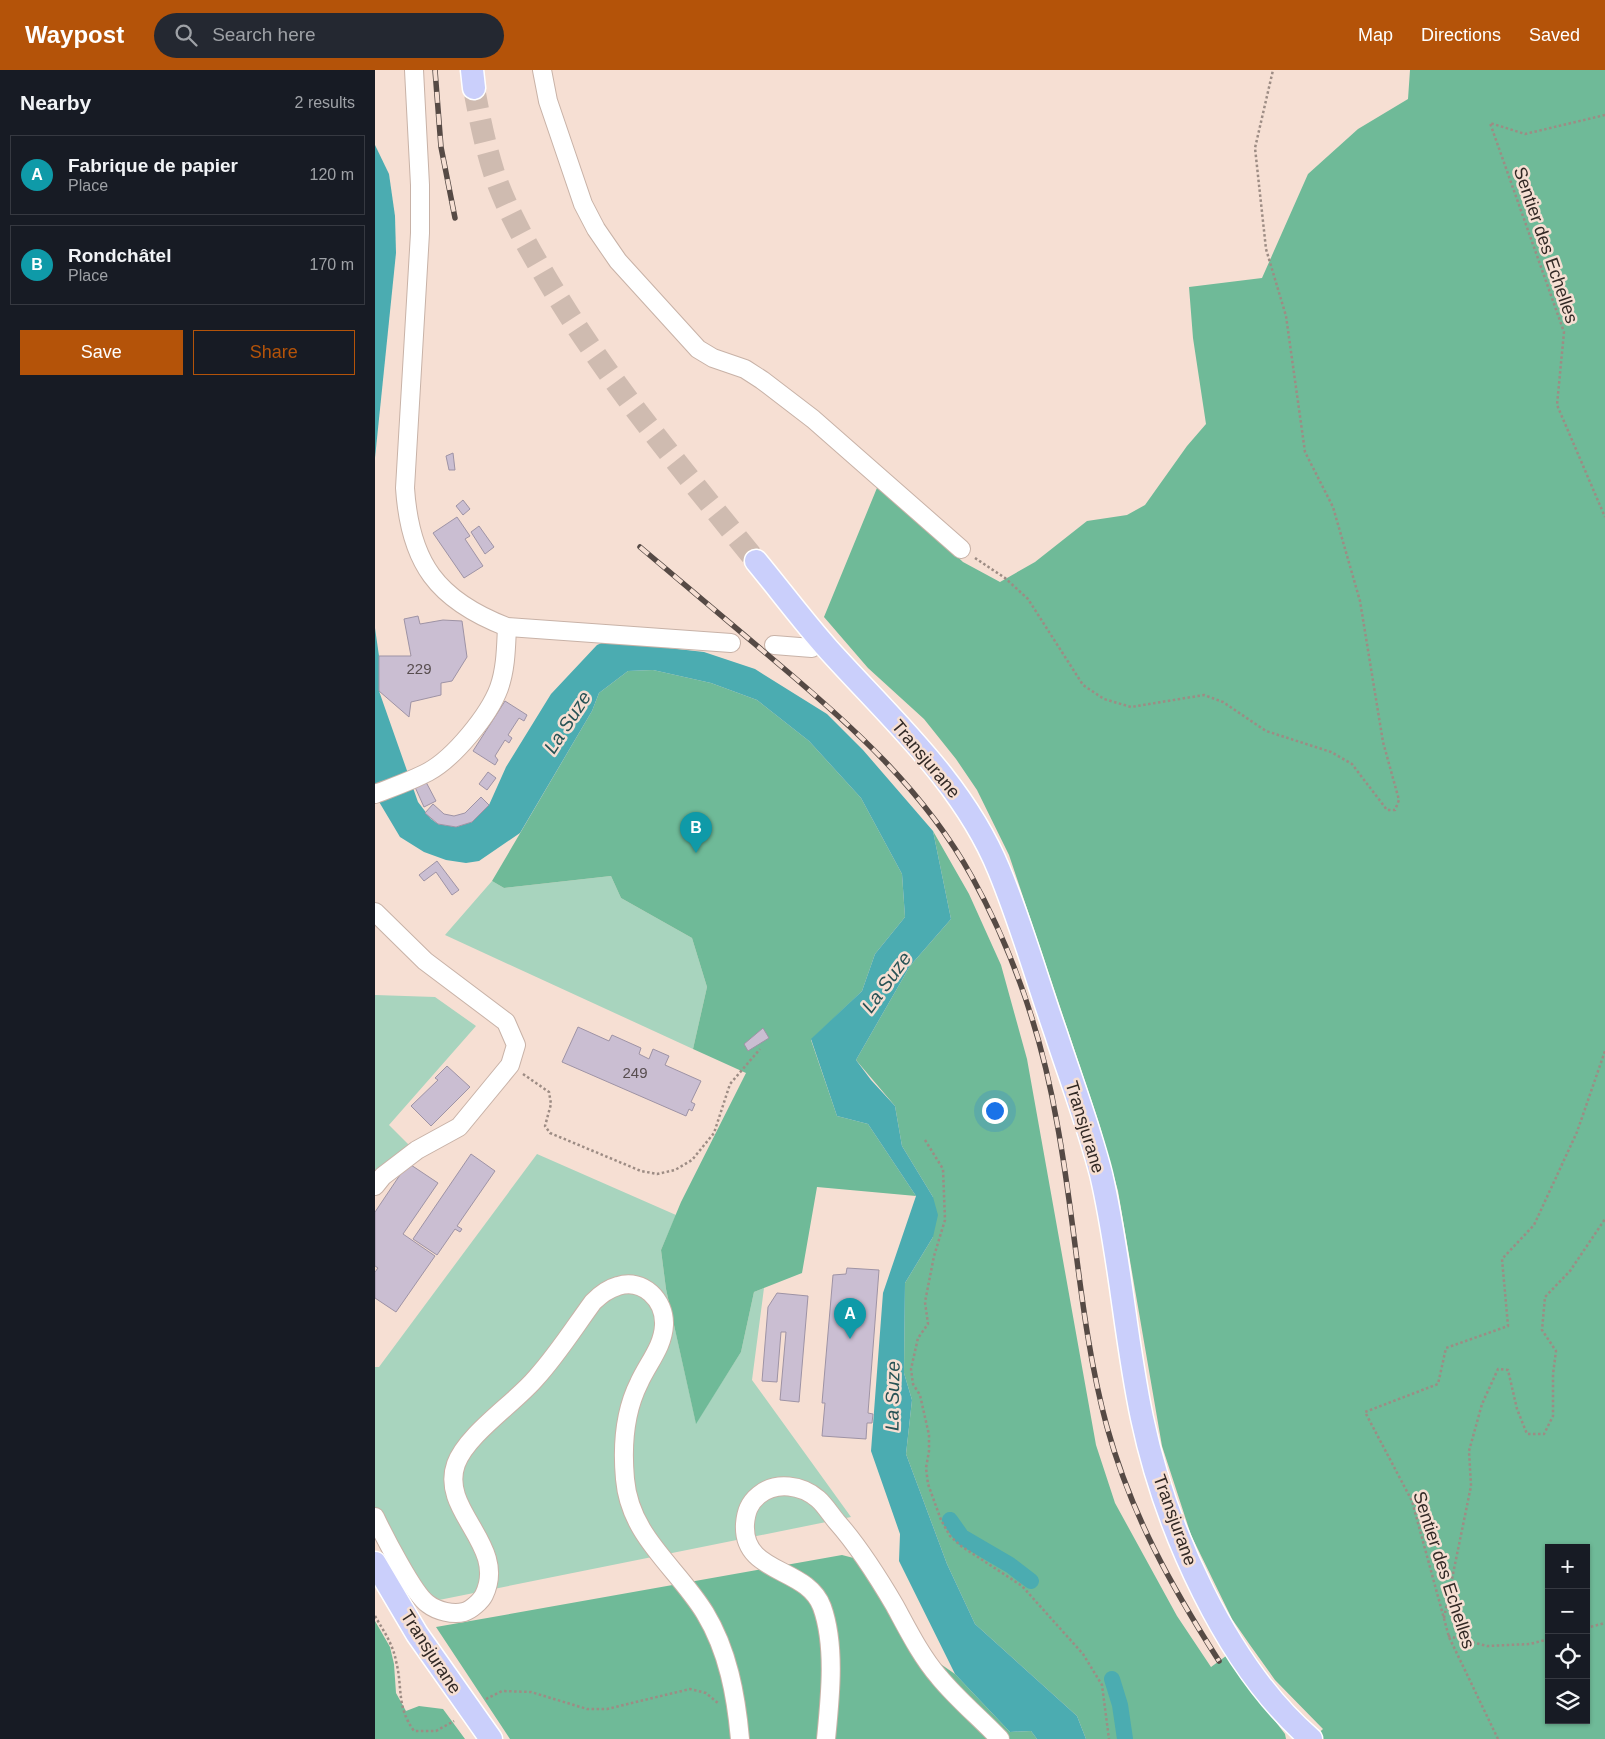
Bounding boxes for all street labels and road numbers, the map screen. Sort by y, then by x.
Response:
street label: Sentier des Echelles [1510,164,1582,326]
street label: Transjurane [888,716,964,802]
street label: Transjurane [1061,1078,1109,1176]
street label: Transjurane [1149,1472,1201,1568]
street label: Sentier des Echelles [1409,1489,1479,1651]
street label: Transjurane [397,1607,465,1697]

